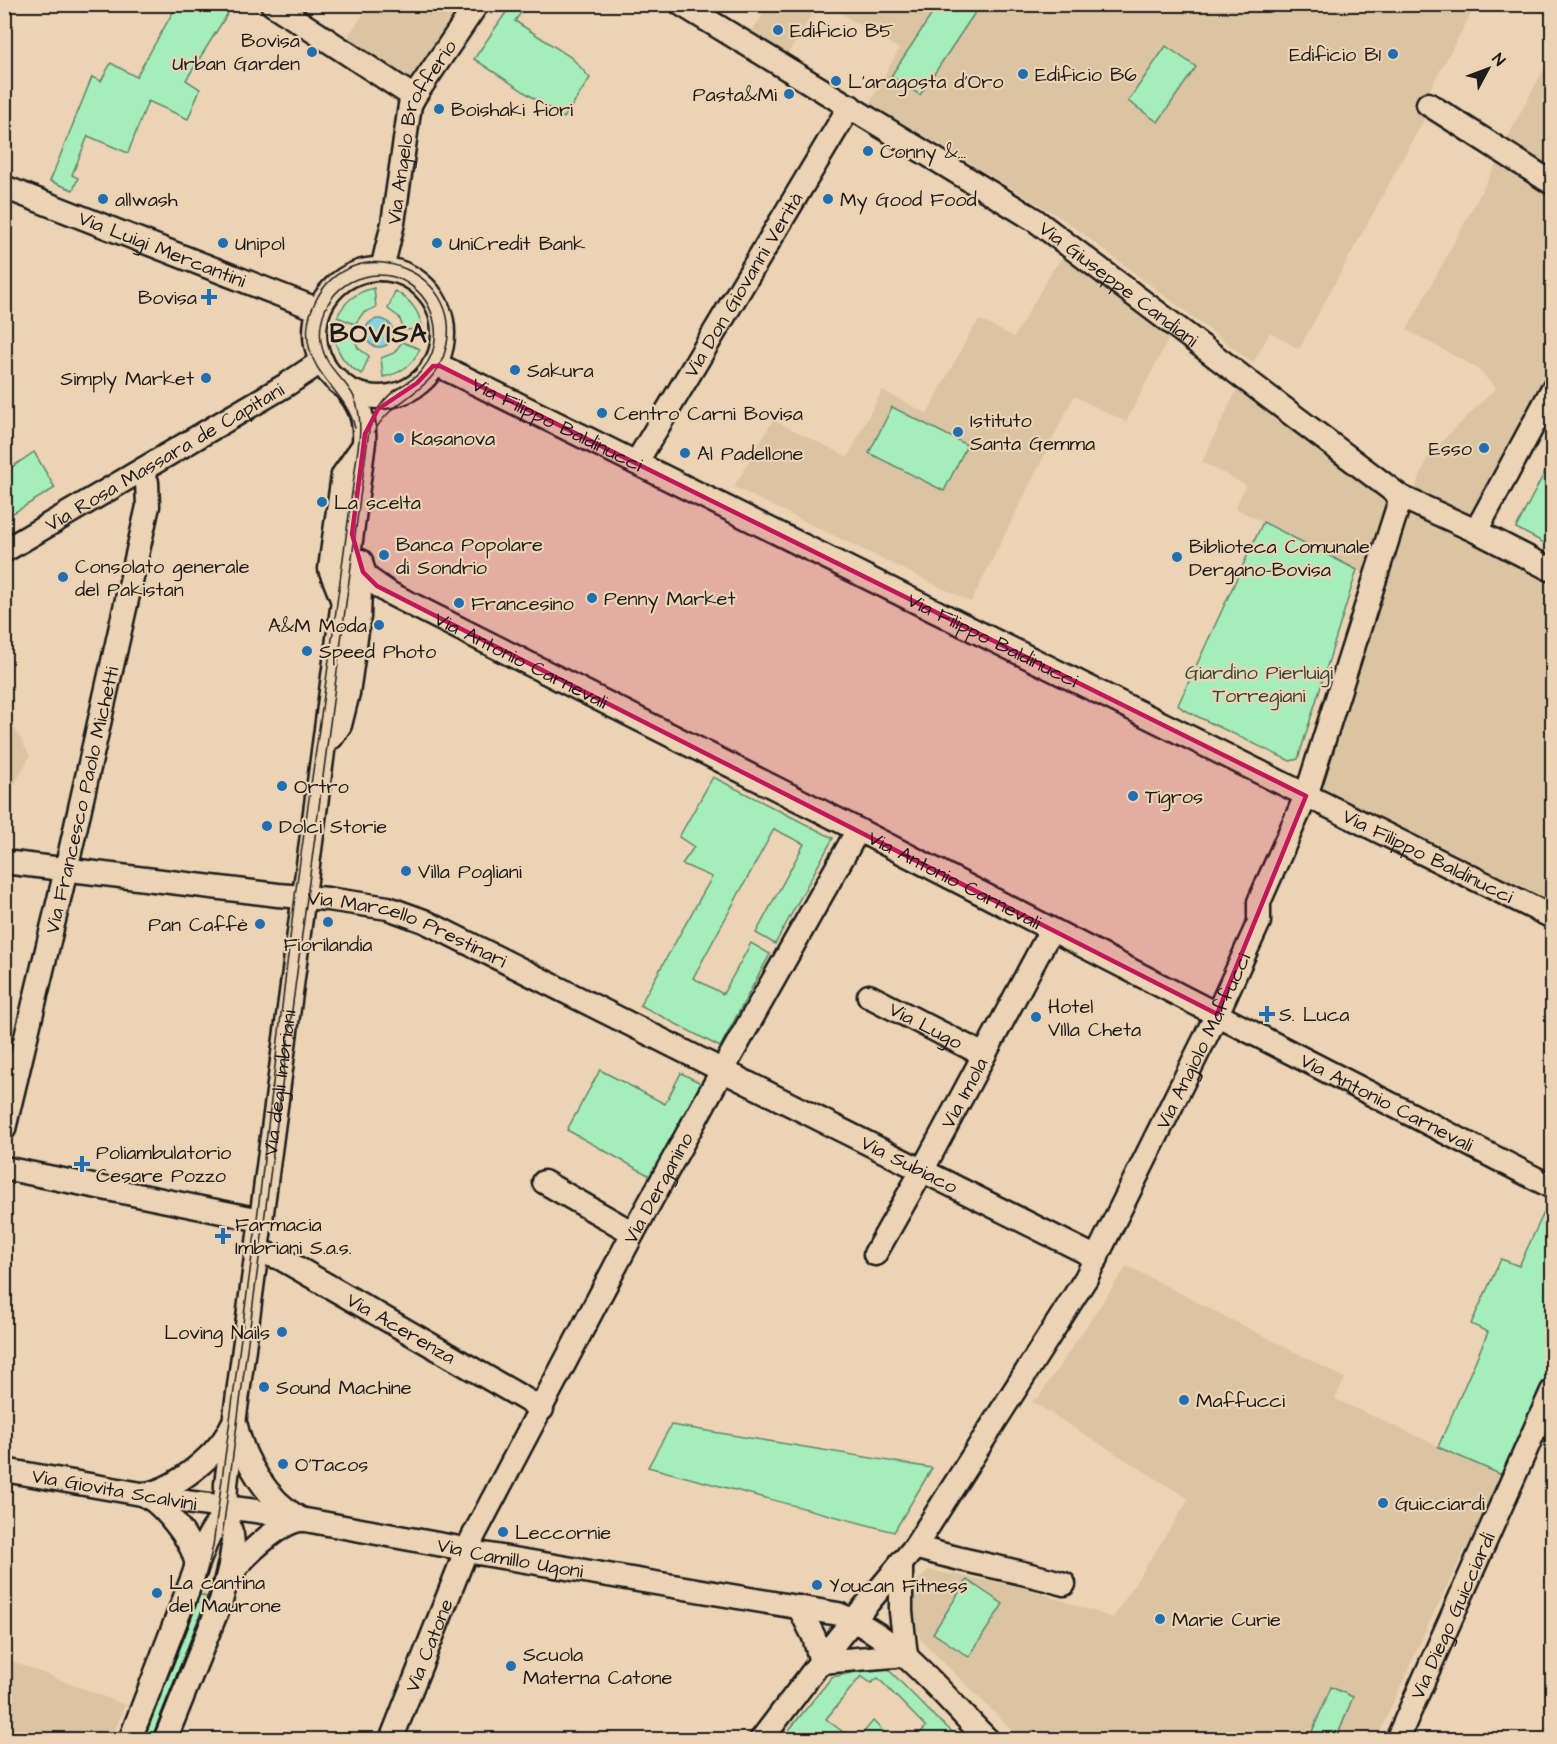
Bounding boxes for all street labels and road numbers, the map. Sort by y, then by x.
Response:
street label: Via Angelo Brofferio [380,34,464,227]
street label: Via Don Giovanni Verità [677,187,810,383]
street label: Via Luigi Mercantini [74,204,250,295]
street label: Via Giuseppe Candiani [1033,215,1204,354]
street label: Via Filippo Baldinucci [467,371,647,479]
street label: Via Rosa Massara de Capitani [40,376,289,539]
street label: Via Filippo Baldinucci [902,586,1083,695]
street label: Via Antonio Carnevali [429,605,613,716]
street label: Via Francesco Paolo Michetti [38,664,126,937]
street label: Via Filippo Baldinucci [1338,802,1518,911]
street label: Via Antonio Carnevali [863,824,1046,937]
street label: Via Marcello Prestinari [306,884,511,975]
street label: Via Angiolo Maffucci [1149,949,1258,1134]
street label: Via Lugo [884,996,967,1057]
street label: Via degli Imbriani [257,1008,304,1157]
street label: Via Antonio Carnevali [1295,1047,1478,1159]
street label: Via Imola [934,1053,995,1134]
street label: Via Derganino [617,1128,701,1249]
street label: Via Subiaco [856,1129,962,1201]
street label: Via Acerenza [341,1286,461,1371]
street label: Via Giovita Scalvini [30,1462,198,1518]
street label: Via Diego Guicciardi [1404,1528,1502,1704]
street label: Via Camillo Ugoni [435,1531,585,1586]
street label: Via Catone [398,1595,461,1696]

